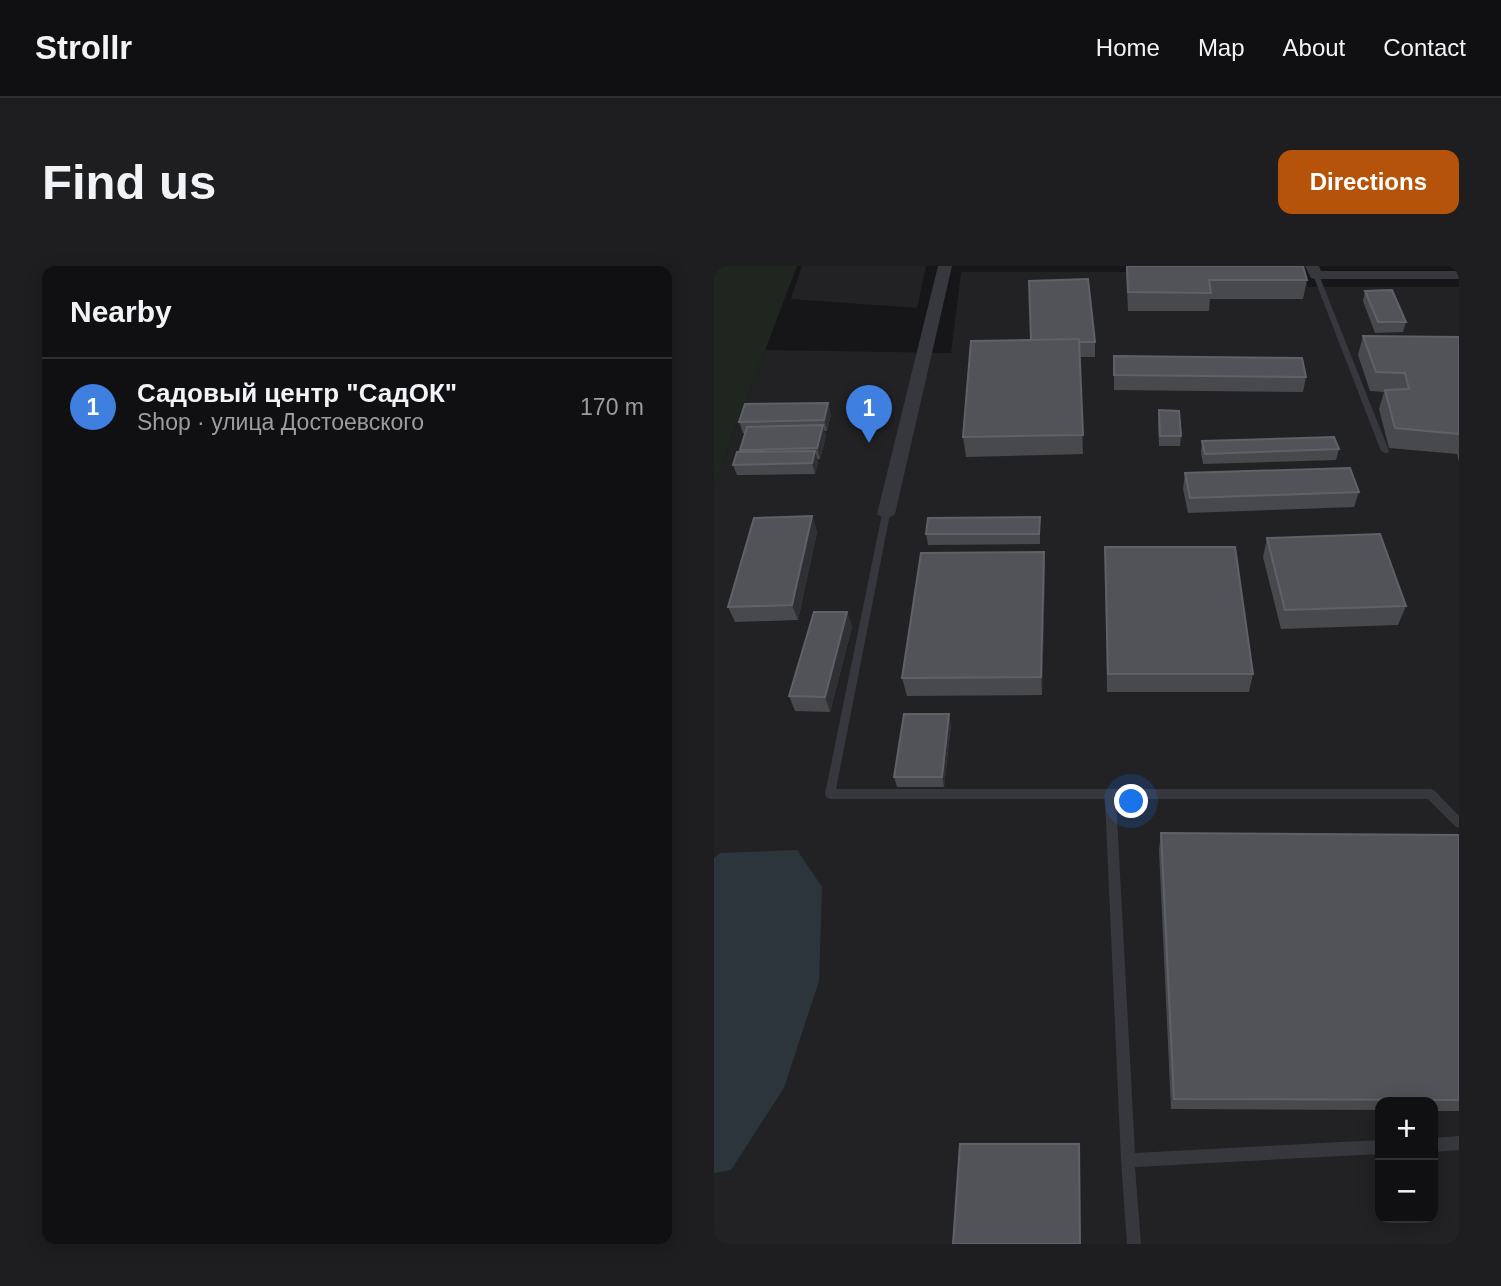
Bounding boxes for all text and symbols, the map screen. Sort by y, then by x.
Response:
text: Strollr [35,29,132,66]
text: Home [1096,34,1160,61]
text: Map [1198,34,1245,61]
text: About [1283,34,1345,61]
text: Contact [1383,34,1466,61]
button: Directions [1278,150,1459,214]
text: Find us [42,155,216,209]
text: Nearby [70,295,172,328]
text: Садовый центр "СадОК" [137,378,457,408]
pin: 1 [846,385,892,443]
text: 1 [87,394,99,420]
text: 170 m [580,394,644,420]
text: Shop · улица Достоевского [137,409,424,435]
your location [1114,784,1148,818]
map controls [1375,1097,1438,1223]
button: + [1375,1097,1438,1160]
button: − [1375,1160,1438,1223]

